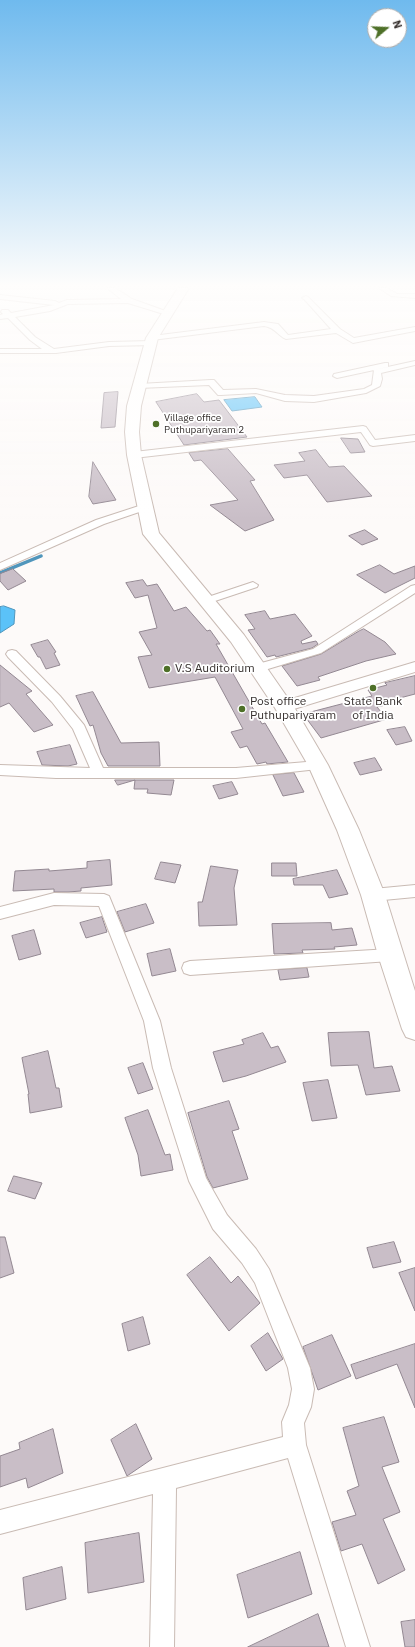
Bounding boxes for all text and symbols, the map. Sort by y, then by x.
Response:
north arrow [367,8,407,48]
text: N [389,18,405,30]
place label: Village office Puthupariyaram 2 [164,412,244,436]
marker: Village office Puthupariyaram 2 [151,419,161,429]
place label: V.S Auditorium [175,662,255,676]
marker: V.S Auditorium [162,664,172,674]
marker: State Bank of India [368,683,378,693]
place label: Post office Puthupariyaram [250,695,336,723]
place label: State Bank of India [344,695,402,723]
marker: Post office Puthupariyaram [237,704,247,714]

